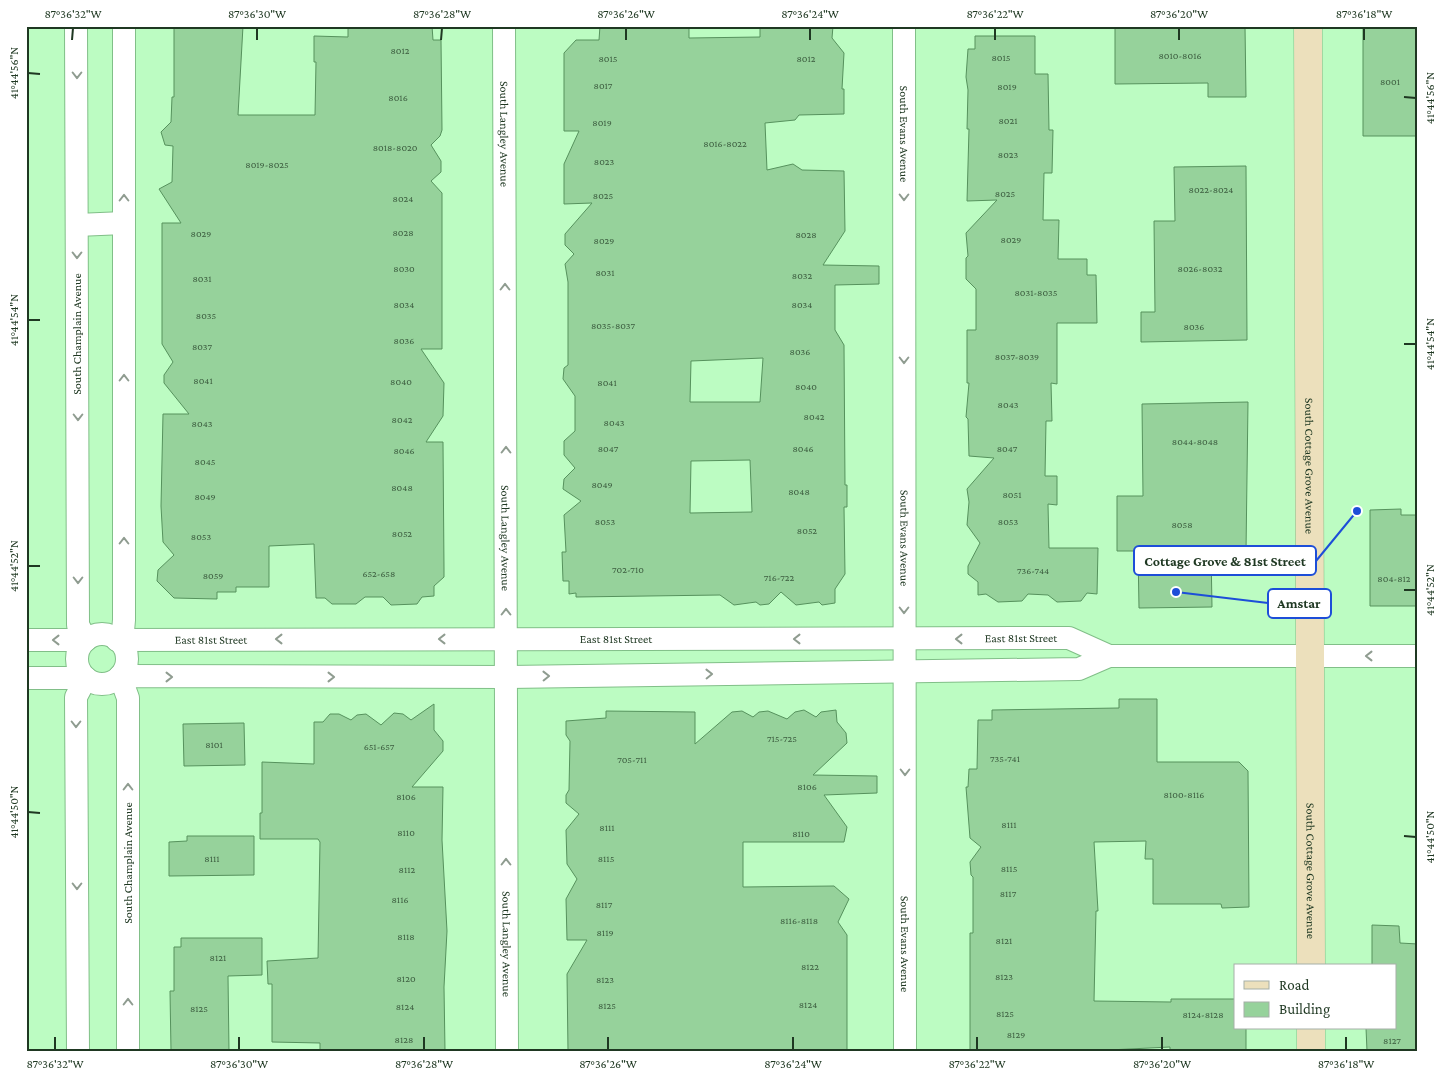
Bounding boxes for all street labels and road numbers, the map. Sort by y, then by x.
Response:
street label: South Langley Avenue [497,81,511,187]
street label: South Evans Avenue [897,86,911,182]
street label: South Champlain Avenue [70,273,84,395]
street label: South Cottage Grove Avenue [1302,398,1317,534]
street label: South Langley Avenue [498,485,513,591]
street label: South Evans Avenue [897,490,912,586]
street label: East 81st Street [985,631,1058,645]
street label: East 81st Street [580,632,653,646]
street label: East 81st Street [175,633,248,647]
street label: South Champlain Avenue [121,802,135,924]
street label: South Cottage Grove Avenue [1303,803,1318,939]
street label: South Langley Avenue [500,891,514,997]
street label: South Evans Avenue [898,896,912,992]

